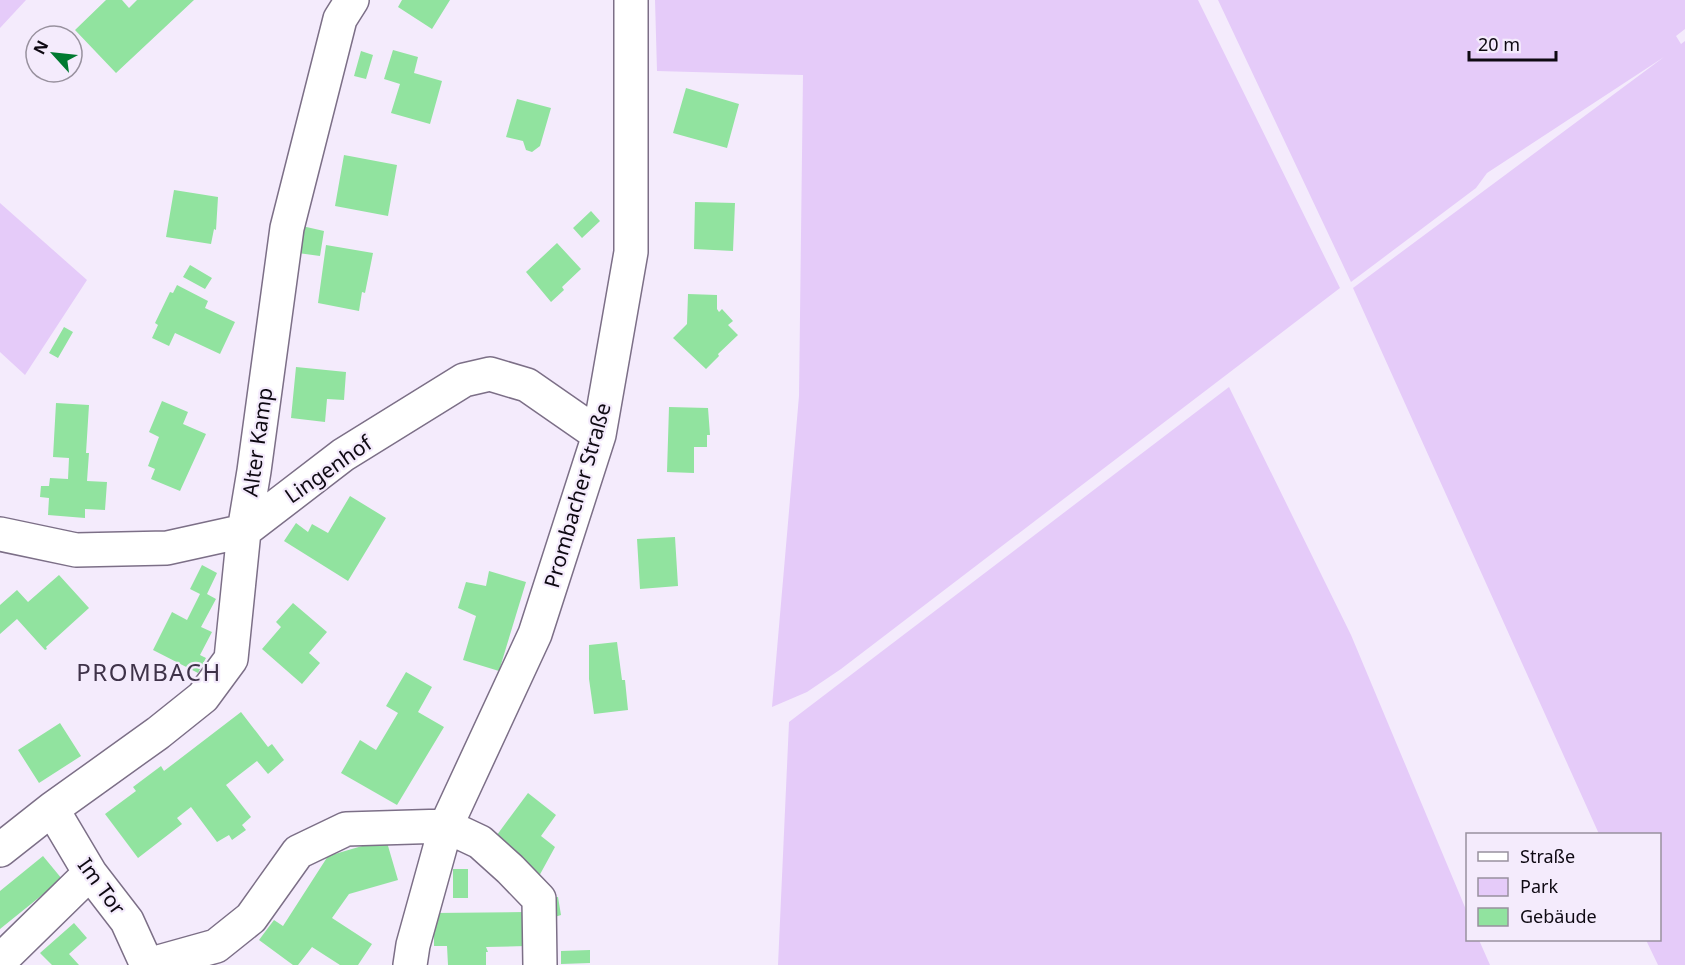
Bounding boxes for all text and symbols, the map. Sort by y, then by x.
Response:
north arrow [24,24,84,84]
scale bar [1469,24,1556,62]
text: 20 m [1478,32,1520,56]
text: N [28,36,53,58]
street label: Alter Kamp [236,386,278,498]
street label: Prombacher Straße [537,399,617,591]
street label: Lingenhof [279,428,378,509]
district label: PROMBACH [76,655,222,688]
legend [1466,833,1661,941]
text: Straße [1520,844,1575,868]
street label: Im Tor [72,852,132,920]
text: Park [1520,874,1558,898]
text: Gebäude [1520,904,1597,928]

